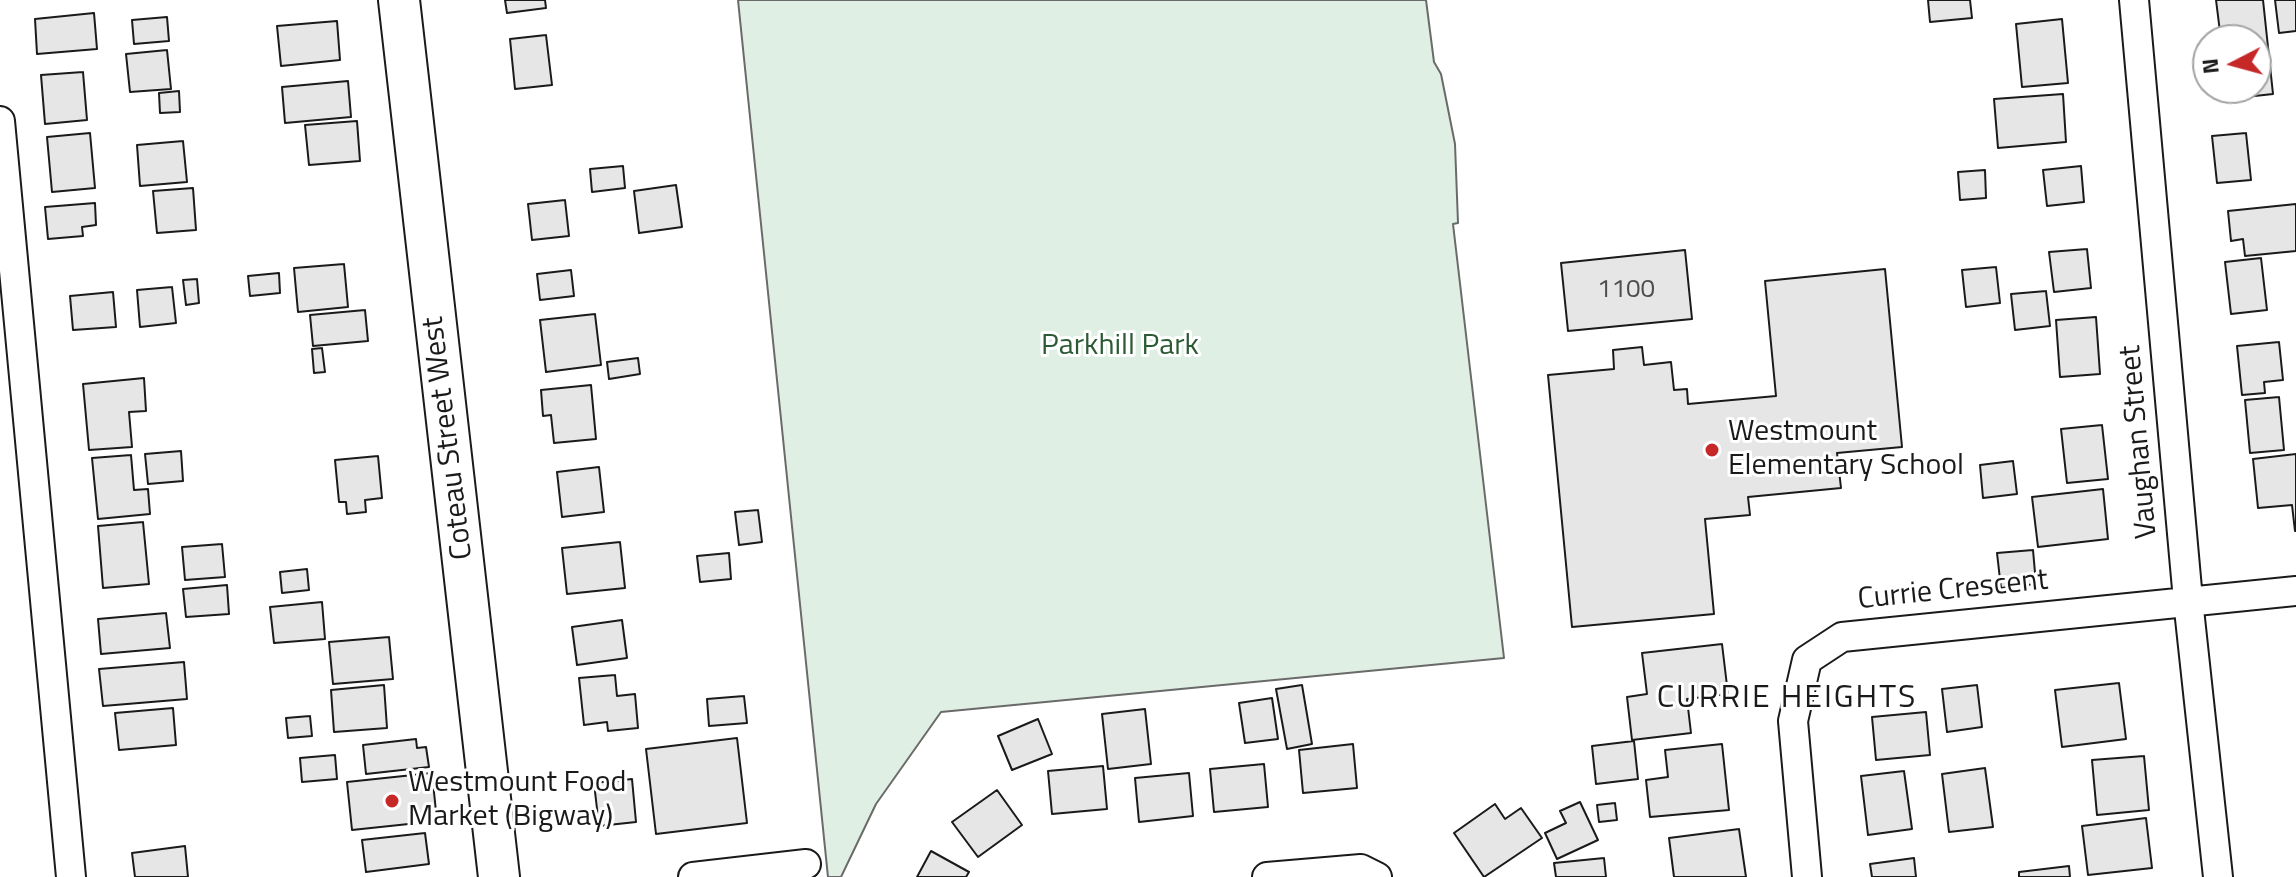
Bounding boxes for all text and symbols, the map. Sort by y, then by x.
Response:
north arrow [2192,24,2272,104]
text: N [2192,57,2228,76]
house number: 1100 [1597,275,1655,307]
street label: Coteau Street West [416,314,482,562]
park label: Parkhill Park [1041,329,1199,365]
street label: Vaughan Street [2114,344,2166,540]
place label: Westmount Elementary School [1728,415,1964,486]
marker: Westmount Elementary School [1703,441,1721,459]
street label: Currie Crescent [1856,563,2050,619]
district label: CURRIE HEIGHTS [1657,680,1917,718]
place label: Westmount Food Market (Bigway) [408,766,626,836]
marker: Westmount Food Market (Bigway) [383,792,401,810]

